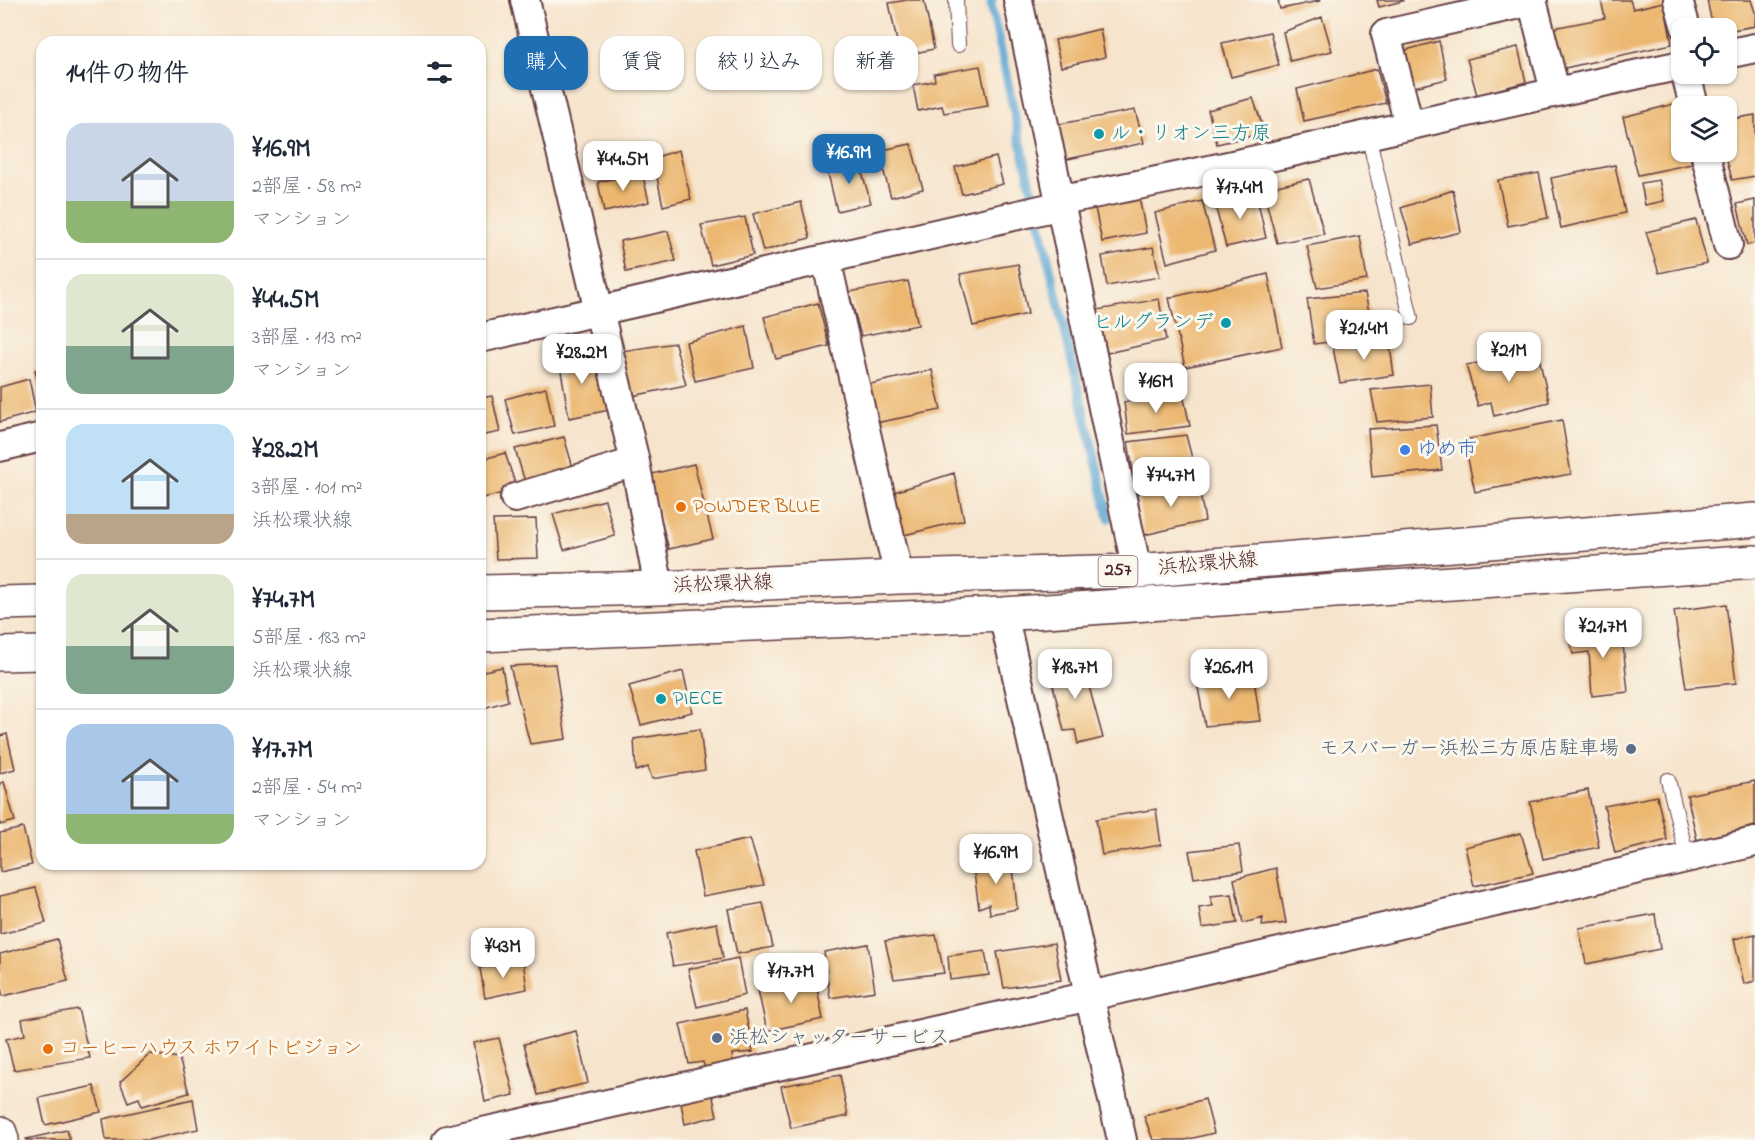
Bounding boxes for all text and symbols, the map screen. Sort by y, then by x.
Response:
map controls [1671,18,1737,162]
button: locate [1671,18,1737,84]
chip: 購入 [504,36,588,90]
chip: 賃貸 [600,36,684,90]
chip: 絞り込み [696,36,822,90]
chip: 新着 [834,36,918,90]
text: 14件の物件 [66,56,189,94]
icon: filters [423,56,456,89]
button: layers [1671,96,1737,162]
place label: ル・リオン三方原 [1111,120,1271,149]
marker: ル・リオン三方原 [1092,127,1106,141]
text: ¥16.9M [252,131,311,169]
pin: ¥16.9M [800,134,898,185]
text: ¥16.9M [826,139,872,168]
pin: ¥44.5M [574,141,672,192]
text: ¥44.5M [597,146,649,175]
icon: home [114,147,186,219]
pin: ¥17.4M [1191,169,1289,220]
text: 2部屋 · 58 m² [252,173,362,202]
text: ¥17.4M [1217,174,1263,203]
text: マンション [252,206,351,235]
text: ¥44.5M [252,282,320,320]
icon: home [114,298,186,370]
place label: ヒルグランデ [1093,309,1214,338]
pin: ¥21.4M [1315,310,1413,361]
text: ¥21.4M [1340,315,1388,344]
marker: ヒルグランデ [1219,316,1233,330]
text: 3部屋 · 113 m² [252,324,362,353]
pin: ¥21M [1473,332,1545,383]
pin: ¥28.2M [533,334,631,385]
text: ¥21M [1491,337,1527,366]
text: ¥28.2M [556,339,608,368]
text: マンション [252,357,351,386]
pin: ¥16M [1120,363,1192,414]
text: ¥16M [1138,368,1174,397]
text: ¥28.2M [252,432,319,470]
place label: ゆめ市 [1417,436,1477,465]
marker: ゆめ市 [1398,443,1412,457]
icon: home [114,448,186,520]
pin: ¥74.7M [1122,457,1220,508]
text: ¥74.7M [1147,462,1195,491]
text: 3部屋 · 101 m² [252,474,362,503]
place label: POWDER BLUE [693,493,821,522]
marker: POWDER BLUE [674,500,688,514]
text: 浜松環状線 [252,507,352,536]
street label: 浜松環状線 [1157,546,1259,584]
road number: 257 [1098,556,1138,586]
street label: 浜松環状線 [673,569,773,601]
text: ¥74.7M [252,582,315,620]
icon: home [114,598,186,670]
pin: ¥21.7M [1554,608,1652,659]
text: ¥21.7M [1579,613,1627,642]
text: 5部屋 · 183 m² [252,624,366,653]
pin: ¥18.7M [1026,649,1124,700]
pin: ¥26.1M [1180,649,1278,700]
text: ¥18.7M [1052,654,1098,683]
text: ¥26.1M [1204,654,1254,683]
text: 浜松環状線 [252,657,352,686]
place label: PIECE [673,685,723,714]
marker: PIECE [654,692,668,706]
text: ¥17.7M [252,732,313,770]
place label: モスバーガー浜松三方原店駐車場 [1319,735,1619,764]
marker: モスバーガー浜松三方原店駐車場 [1624,742,1638,756]
icon: home [114,748,186,820]
text: 2部屋 · 54 m² [252,774,362,803]
text: マンション [252,807,351,836]
pin: ¥16.9M [947,834,1045,885]
text: ¥16.9M [973,839,1019,868]
pin: ¥43M [467,928,539,979]
text: ¥43M [485,933,521,962]
pin: ¥17.7M [742,953,840,1004]
text: ¥17.7M [768,958,814,987]
place label: 浜松シャッターサービス [729,1024,949,1053]
marker: 浜松シャッターサービス [710,1031,724,1045]
place label: コーヒーハウス ホワイトビジョン [60,1035,363,1064]
marker: コーヒーハウス ホワイトビジョン [41,1042,55,1056]

